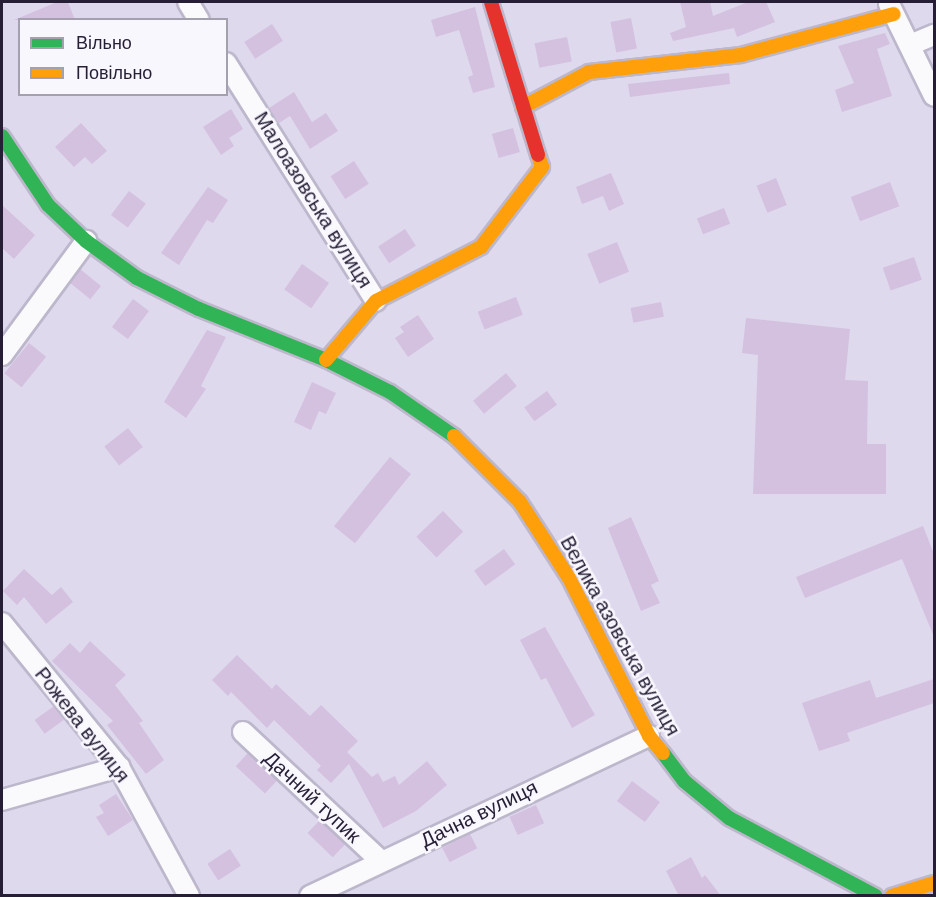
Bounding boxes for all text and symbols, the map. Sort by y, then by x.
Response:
legend [18,18,228,96]
text: Вільно [76,31,132,55]
text: Повільно [76,61,152,85]
street label: Малоазовська вулиця [249,107,377,293]
street label: Велика азовська вулиця [555,532,685,740]
street label: Рожева вулиця [30,663,134,787]
street label: Дачний тупик [259,746,365,848]
street label: Дачна вулиця [417,775,541,853]

